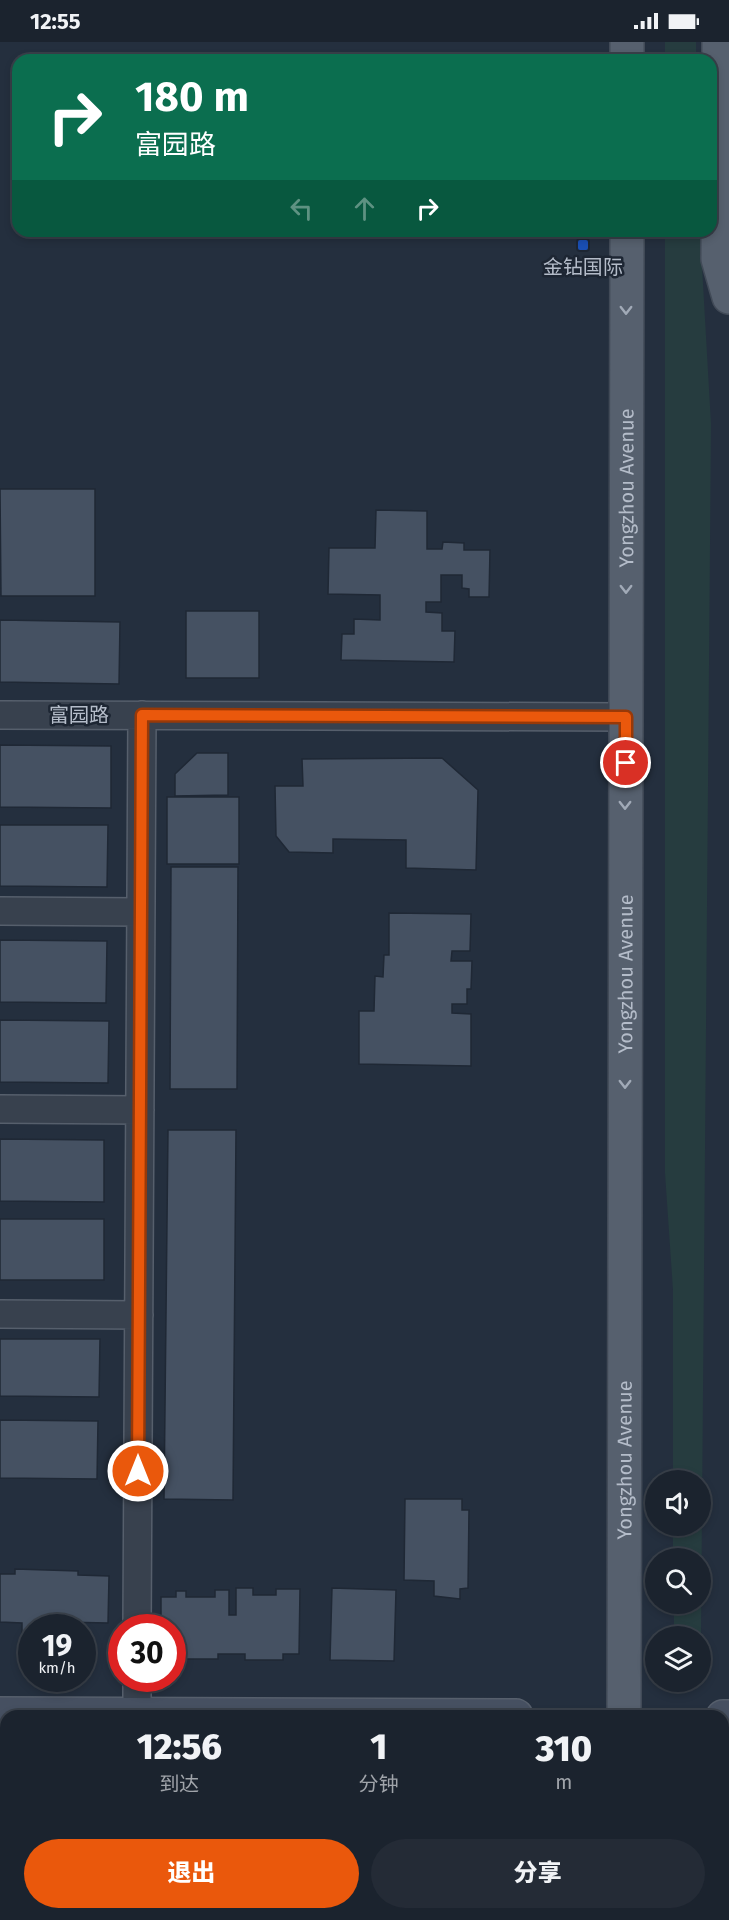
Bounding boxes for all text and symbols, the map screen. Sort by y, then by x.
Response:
text: 12:55 [30,8,81,35]
text: 180 m [135,72,249,122]
icon: right [36,78,114,156]
text: 富园路 [135,129,216,161]
icon: left [285,192,318,225]
icon: ahead [348,192,381,225]
icon: right [411,192,444,225]
marker: 金钻国际 [576,238,590,252]
place label: 金钻国际 [543,255,623,279]
one-way arrow [620,306,632,315]
street label: Yongzhou Avenue [614,408,639,568]
one-way arrow [620,585,632,594]
street label: 富园路 [49,703,109,727]
pin [600,737,651,788]
icon: arrive [609,746,642,779]
one-way arrow [619,801,632,810]
street label: Yongzhou Avenue [613,894,638,1054]
one-way arrow [619,1080,631,1089]
street label: Yongzhou Avenue [612,1380,637,1540]
position arrow [106,1439,170,1503]
map controls [645,1470,711,1692]
button: sound [645,1470,711,1536]
button: search [645,1548,711,1614]
speed limit sign: 30 [108,1614,186,1692]
button: layers [645,1626,711,1692]
text: 19 [42,1628,72,1664]
text: km/h [38,1659,76,1677]
text: 12:56 [137,1725,222,1769]
text: 1 [370,1725,387,1769]
text: 310 [536,1727,592,1771]
text: m [555,1770,572,1794]
text: 到达 [159,1772,199,1796]
text: 分钟 [359,1772,399,1796]
button: 退出 [24,1839,359,1908]
button: 分享 [371,1839,705,1908]

